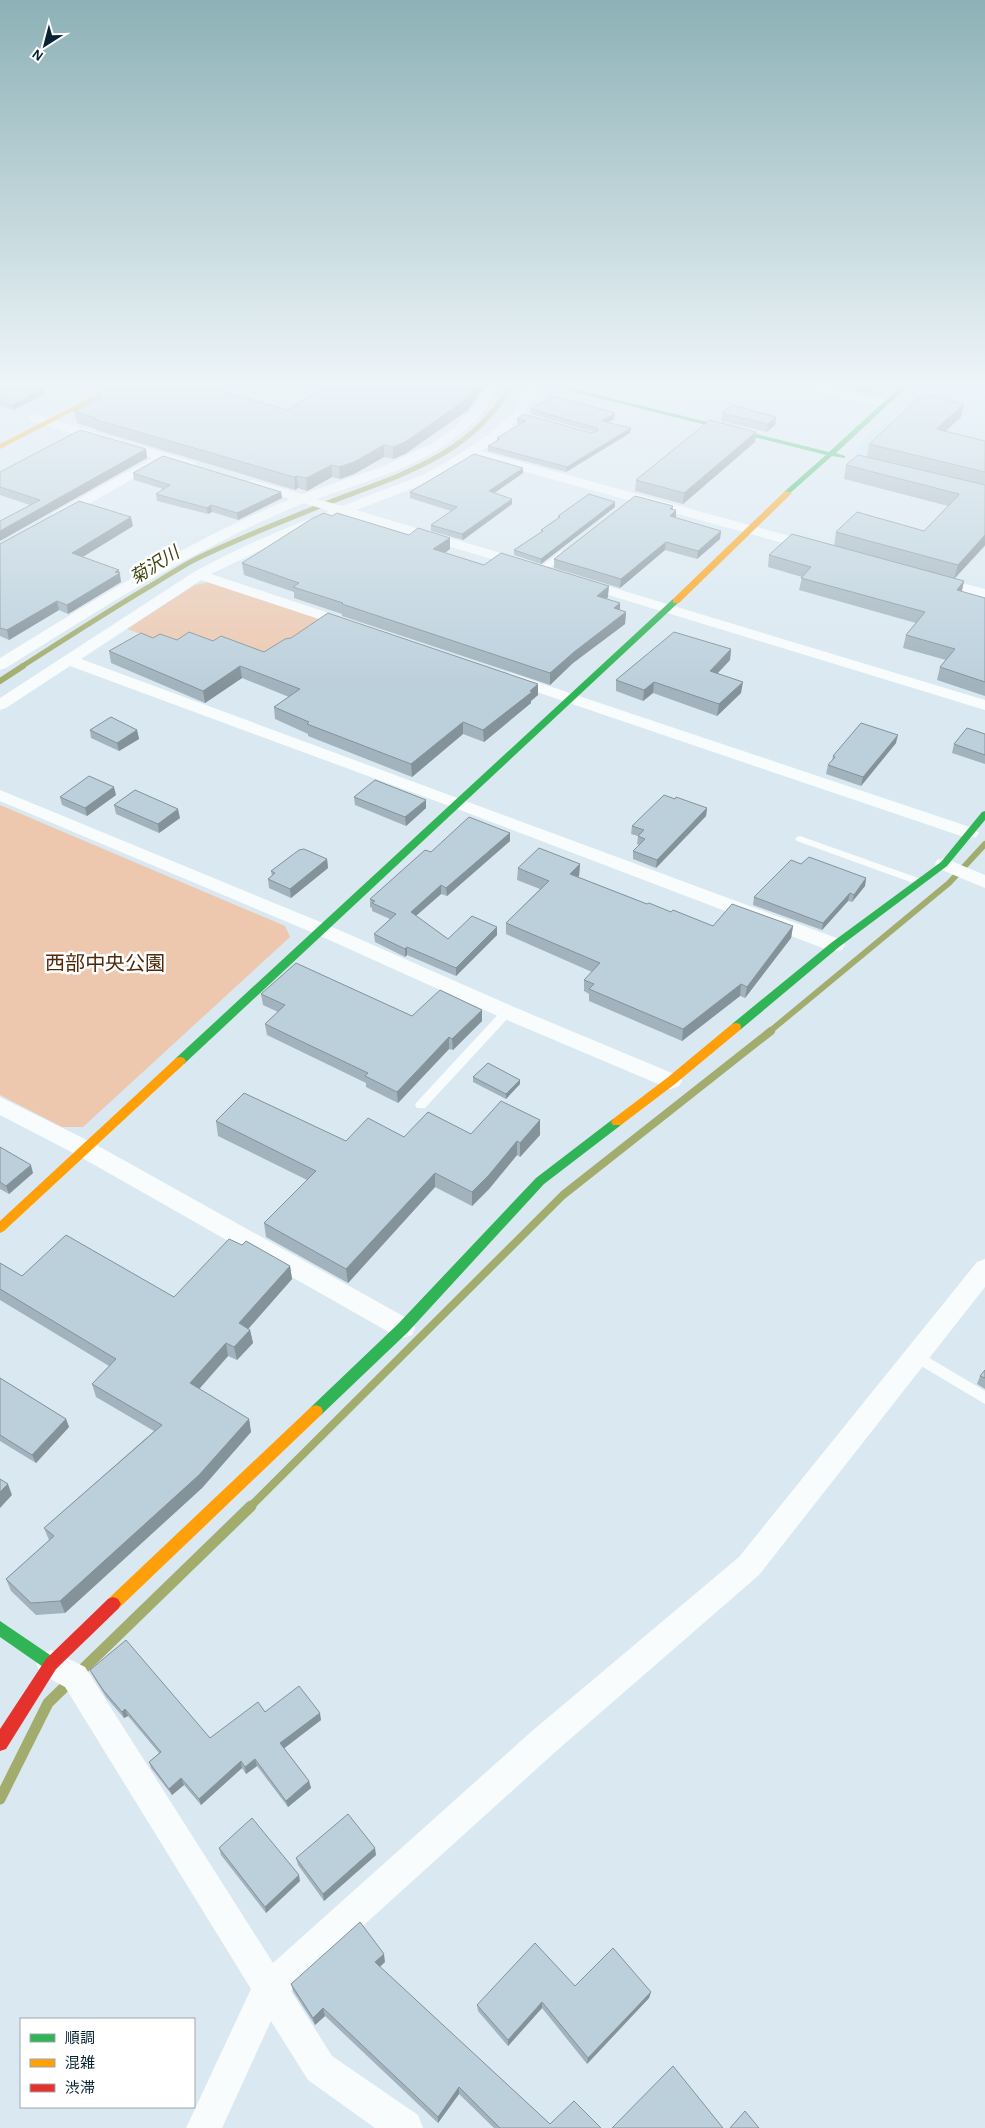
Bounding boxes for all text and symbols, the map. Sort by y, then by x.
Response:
north arrow [20,20,70,70]
text: N [30,46,46,63]
water label: 菊沢川 [126,541,184,588]
park label: 西部中央公園 [45,953,165,974]
legend [20,2018,195,2108]
text: 順調 [65,2031,95,2046]
text: 混雑 [65,2055,95,2071]
text: 渋滞 [65,2080,95,2096]

